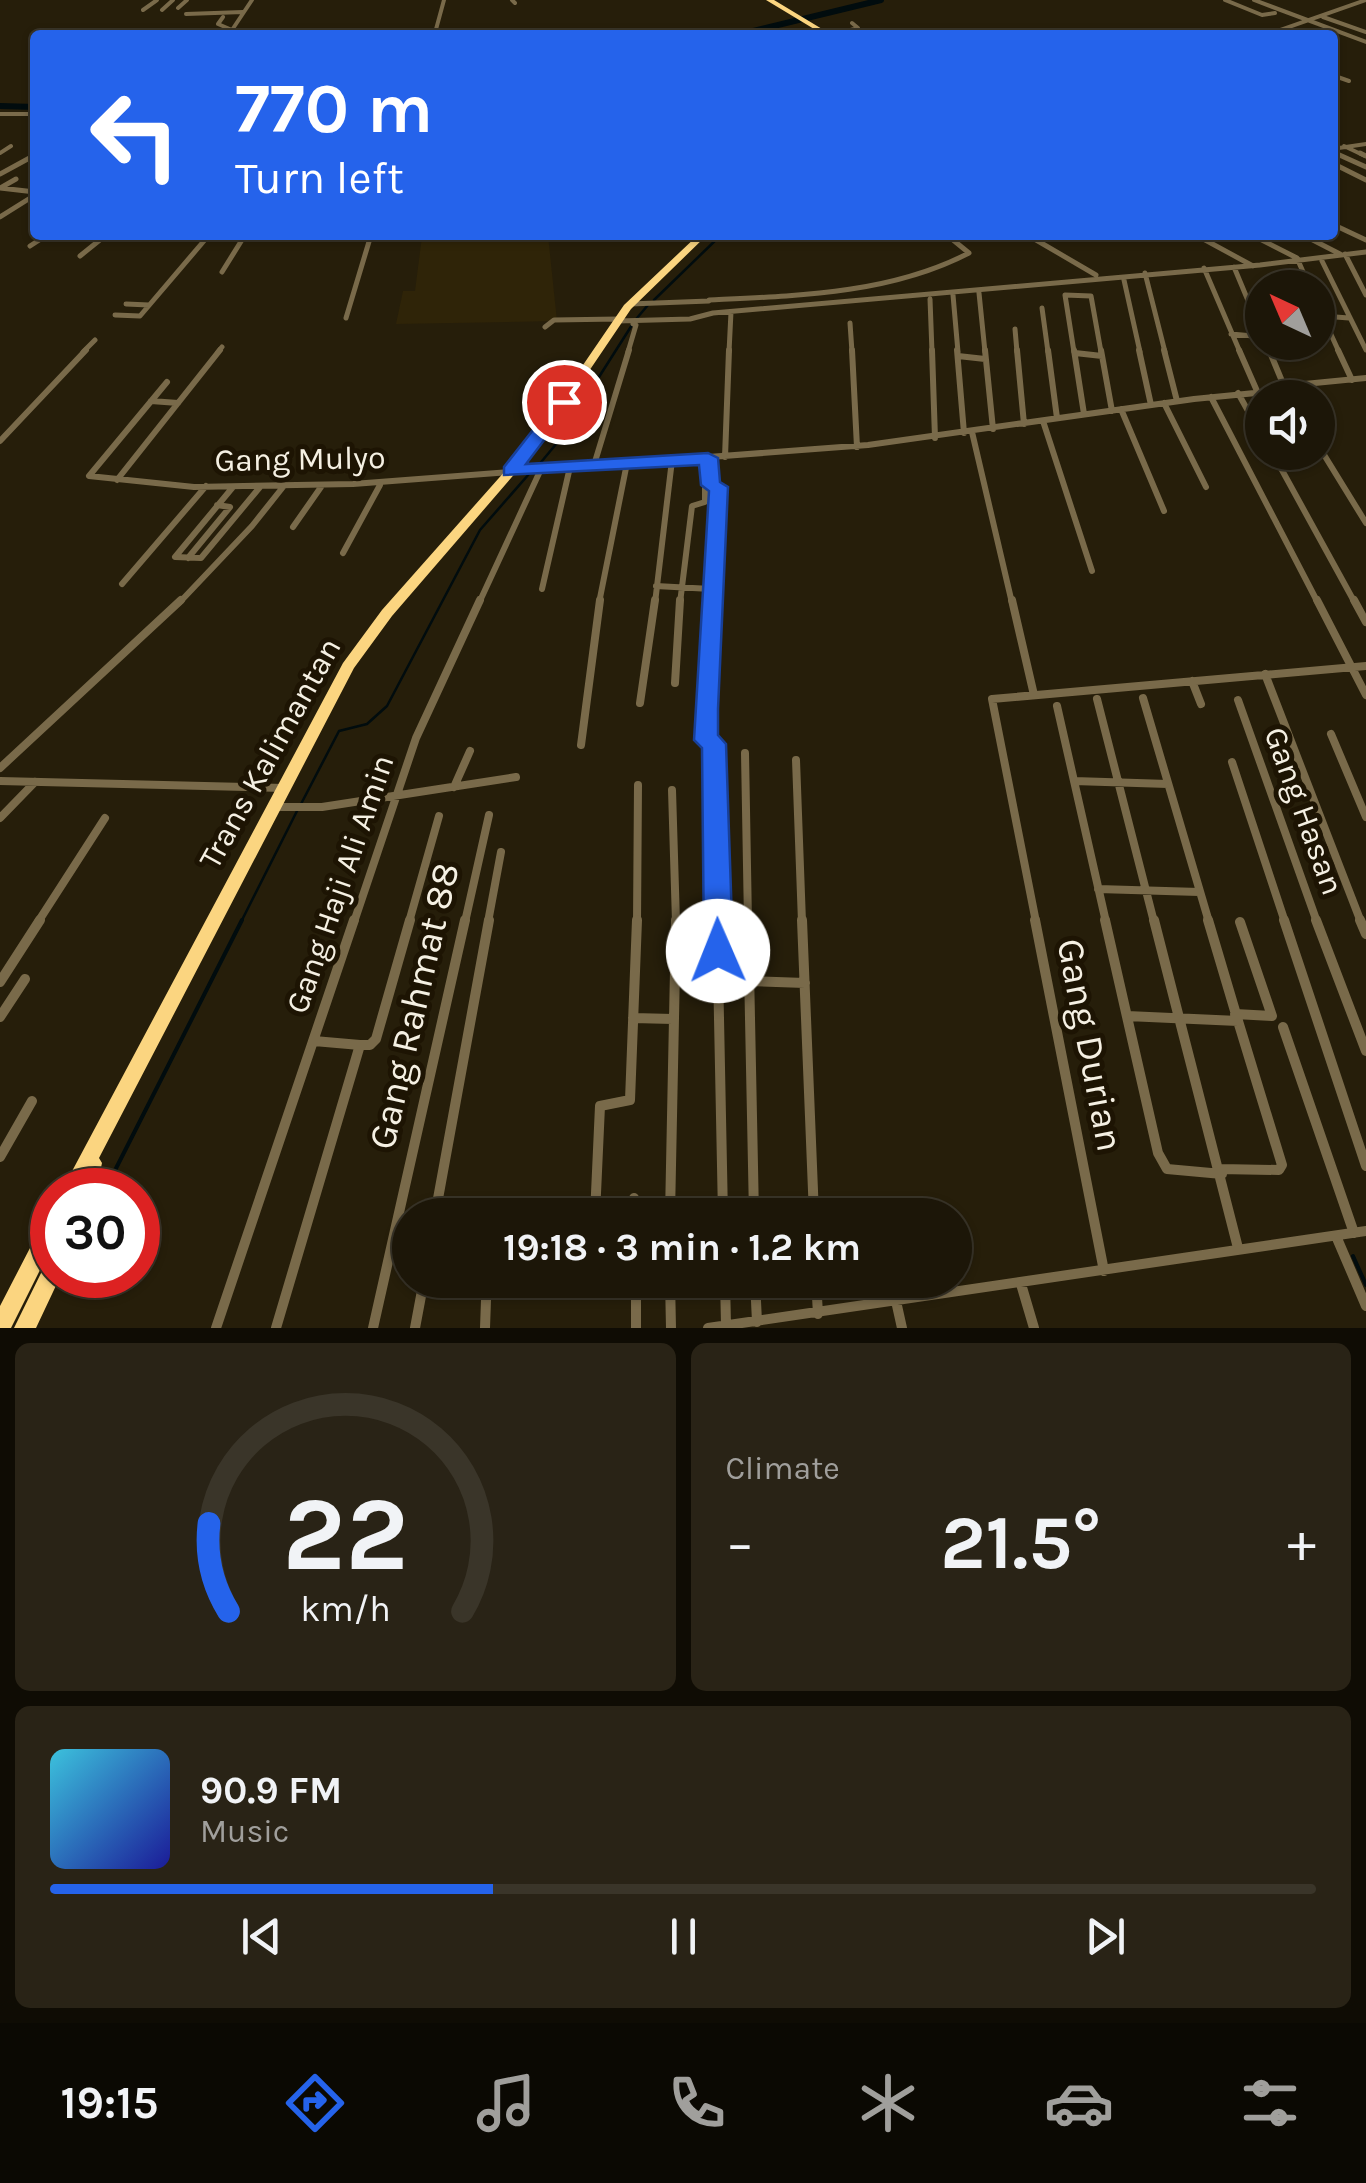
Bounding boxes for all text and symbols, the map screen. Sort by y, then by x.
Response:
text: 770 m [235,68,433,150]
icon: left [70,70,200,200]
text: Turn left [235,152,404,204]
north arrow [1245,270,1335,360]
map controls [1245,270,1335,470]
pin [522,360,607,445]
icon: arrive [537,375,592,430]
button: sound [1245,380,1335,470]
street label: Gang Mulyo [214,439,386,479]
street label: Trans Kalimantan [191,631,349,875]
street label: Gang Hasan [1257,722,1351,900]
street label: Gang Haji Ali Amin [278,750,402,1018]
street label: Gang Rahmat 88 [359,858,469,1154]
position arrow [666,899,770,1003]
street label: Gang Durian [1047,935,1133,1155]
speed limit sign: 30 [30,1168,160,1298]
text: 19:18 · 3 min · 1.2 km [503,1225,861,1270]
text: Climate [726,1450,840,1487]
text: 22 [282,1474,408,1595]
text: 21.5° [940,1499,1101,1587]
text: − [726,1511,754,1575]
text: + [1287,1511,1316,1575]
text: km/h [300,1588,391,1630]
text: 90.9 FM [200,1768,342,1813]
text: Music [200,1813,289,1850]
icon: previous [234,1909,289,1964]
icon: pause [656,1909,711,1964]
icon: next [1078,1909,1133,1964]
icon: directions [280,2068,350,2138]
icon: music [471,2068,541,2138]
icon: phone [662,2068,732,2138]
icon: climate [853,2068,923,2138]
icon: car [1044,2068,1114,2138]
icon: filters [1235,2068,1305,2138]
text: 19:15 [61,2077,158,2129]

